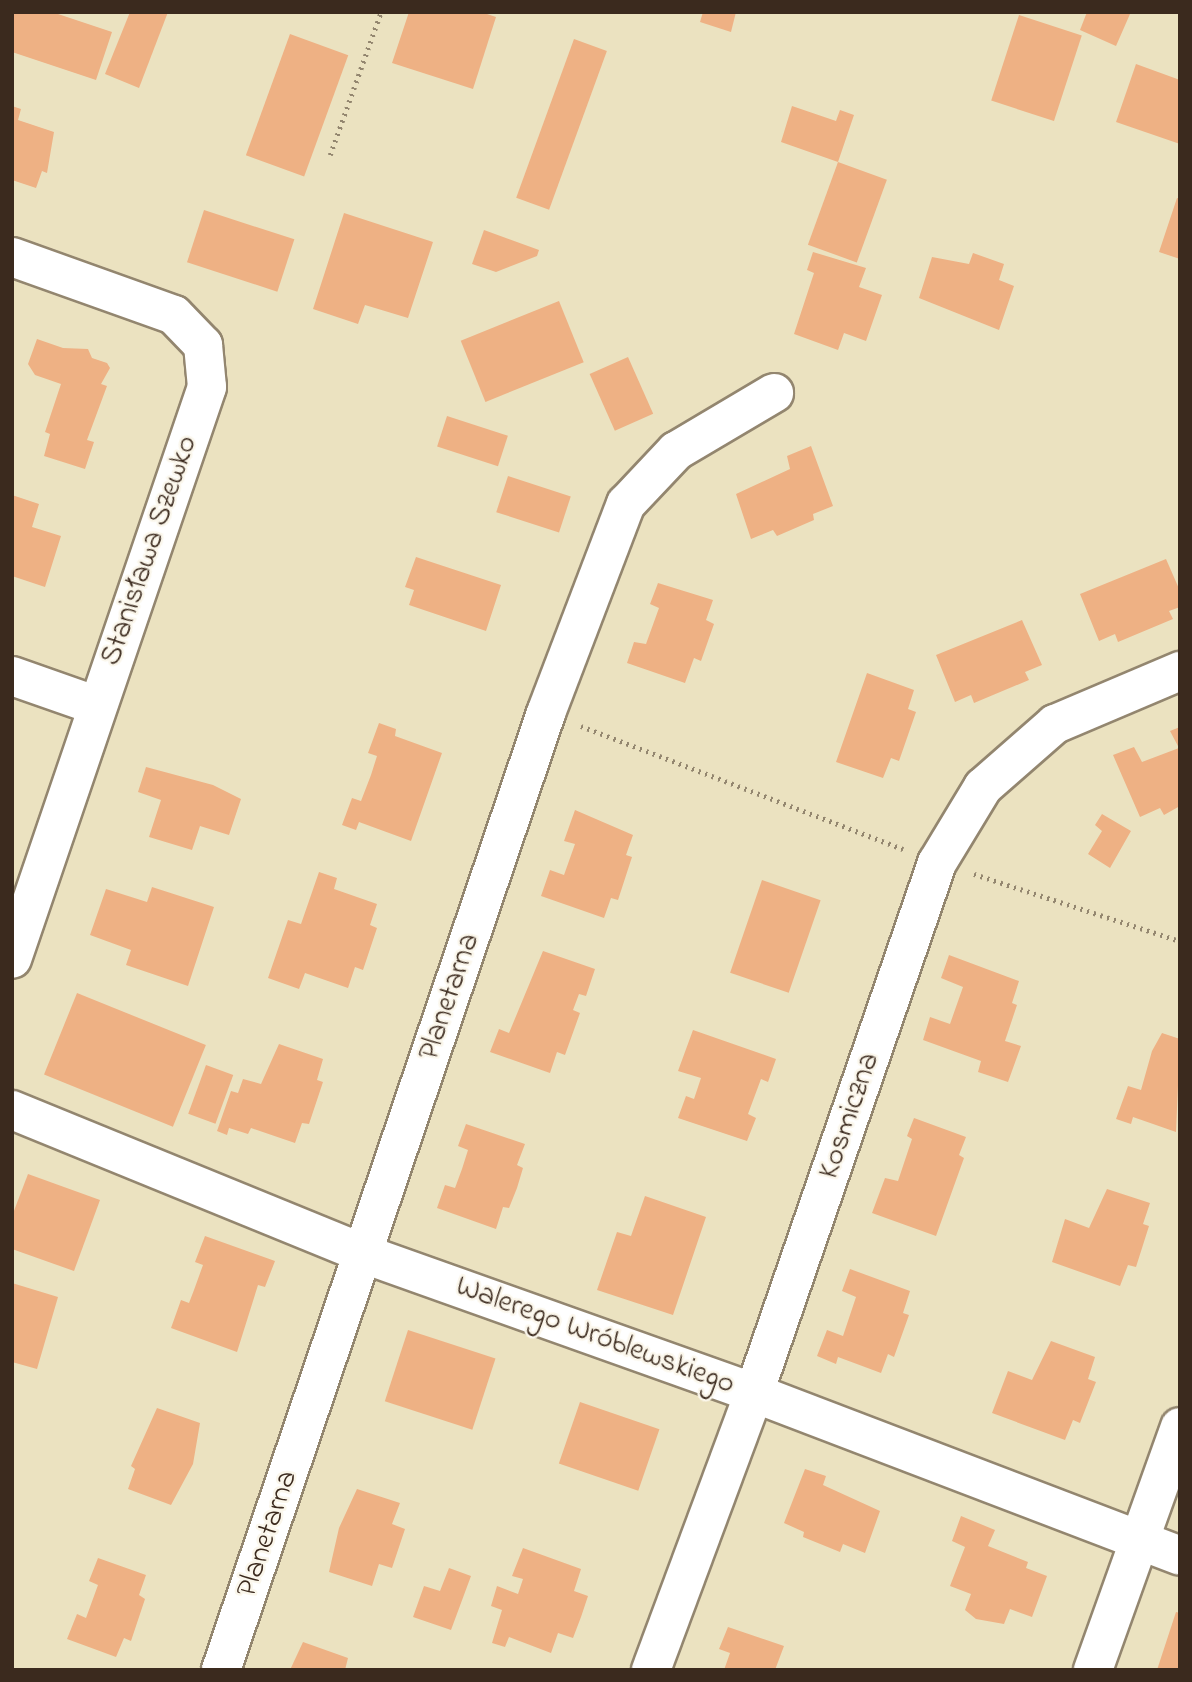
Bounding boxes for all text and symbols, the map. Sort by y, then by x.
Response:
street label: Stanisława Szewko [94,431,206,671]
street label: Planetarna [412,929,488,1065]
street label: Kosmiczna [812,1048,888,1184]
street label: Walerego Wróblewskiego [451,1269,739,1403]
street label: Planetarna [230,1466,306,1602]

